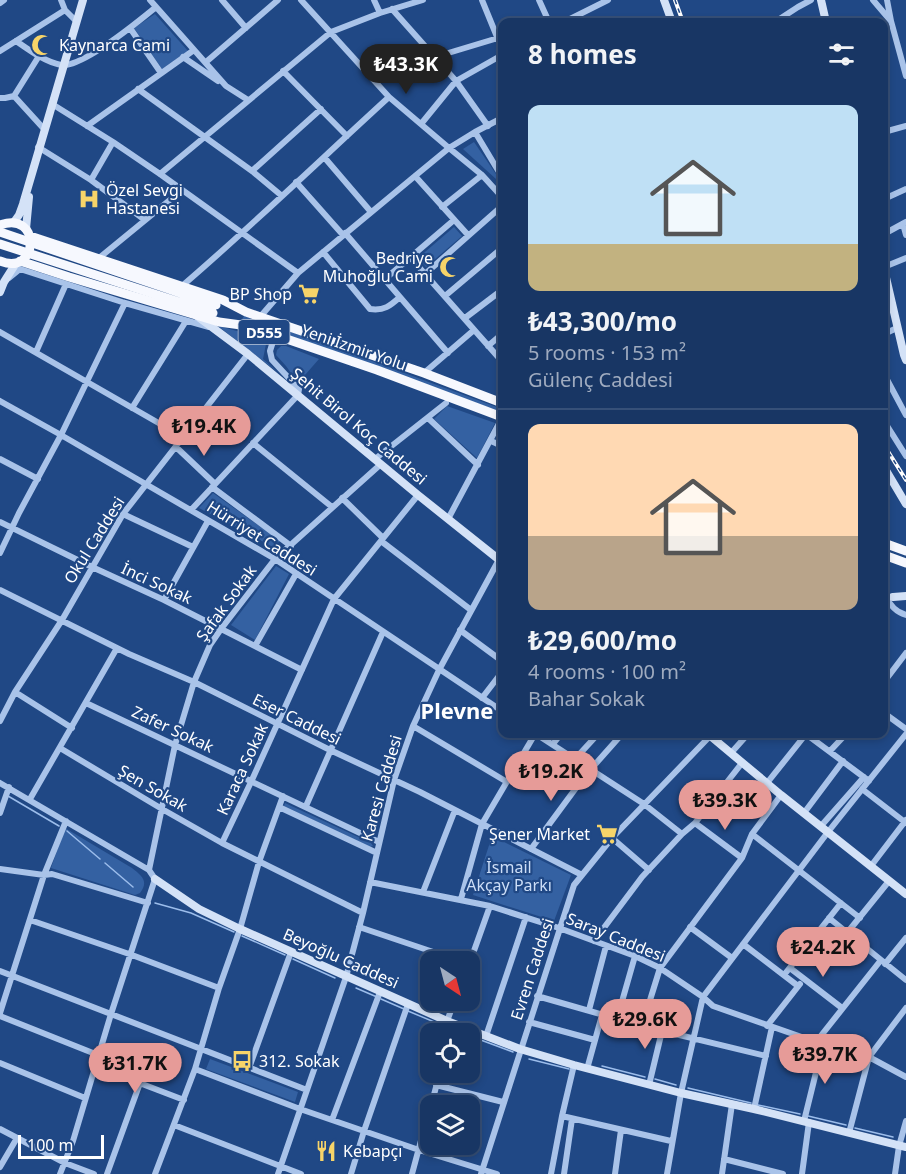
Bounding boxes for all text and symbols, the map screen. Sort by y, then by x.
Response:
mosque icon: Kaynarca Cami [30,33,54,57]
place label: Kaynarca Cami [59,34,170,56]
text: 8 homes [528,36,637,72]
icon: filters [825,38,858,71]
pin: ₺43.3K [357,44,455,95]
text: ₺43.3K [374,50,438,77]
icon: home [639,144,747,252]
place label: Özel Sevgi Hastanesi [106,179,183,219]
hospital icon: Özel Sevgi Hastanesi [77,187,101,211]
place label: Bedriye Muhoğlu Cami [323,247,433,287]
mosque icon: Bedriye Muhoğlu Cami [438,255,462,279]
supermarket icon: BP Shop [297,282,321,306]
place label: BP Shop [230,283,292,305]
text: ₺43,300/mo [528,303,677,339]
street label: Yeni İzmir Yolu [298,319,410,375]
road number: D555 [238,320,290,344]
text: 5 rooms · 153 m² [528,339,686,366]
street label: Şehit Birol Koç Caddesi [286,362,432,490]
text: Gülenç Caddesi [528,366,673,393]
pin: ₺19.4K [155,406,253,457]
text: ₺19.4K [172,412,236,439]
icon: home [639,463,747,571]
street label: Okul Caddesi [58,492,130,588]
street label: Hürriyet Caddesi [203,495,321,581]
street label: İnci Sokak [118,557,196,609]
street label: Şafak Sokak [191,560,261,646]
text: ₺29,600/mo [528,622,677,658]
text: 4 rooms · 100 m² [528,658,686,685]
text: Bahar Sokak [528,685,645,712]
street label: Eser Caddesi [249,688,345,750]
district label: Plevne [421,695,493,725]
street label: Zafer Sokak [128,700,218,758]
street label: Karaca Sokak [211,719,273,819]
street label: Karesi Caddesi [355,732,407,844]
pin: ₺19.2K [502,751,600,802]
text: ₺19.2K [519,757,583,784]
street label: Şen Sokak [114,759,192,817]
pin: ₺39.3K [676,780,774,831]
text: ₺39.3K [693,786,757,813]
supermarket icon: Şener Market [595,822,619,846]
place label: Şener Market [489,823,590,845]
park label: İsmail Akçay Parkı [466,856,552,896]
street label: Saray Caddesi [563,907,669,967]
street label: Evren Caddesi [505,915,559,1023]
street label: Beyoğlu Caddesi [280,923,402,993]
pin: ₺24.2K [774,927,872,978]
text: ₺24.2K [791,933,855,960]
north arrow [420,951,480,1011]
map controls [420,951,480,1155]
pin: ₺29.6K [596,999,694,1050]
text: ₺29.6K [613,1005,677,1032]
button: locate [420,1023,480,1083]
pin: ₺39.7K [776,1034,874,1085]
text: ₺39.7K [793,1040,857,1067]
pin: ₺31.7K [86,1043,184,1094]
text: ₺31.7K [103,1049,167,1076]
bus stop icon: 312. Sokak [230,1049,254,1073]
place label: 312. Sokak [259,1050,340,1072]
button: layers [420,1095,480,1155]
scale bar [18,1132,104,1160]
text: 100 m [27,1134,74,1156]
restaurant icon: Kebapçı [314,1139,338,1163]
place label: Kebapçı [343,1140,402,1162]

